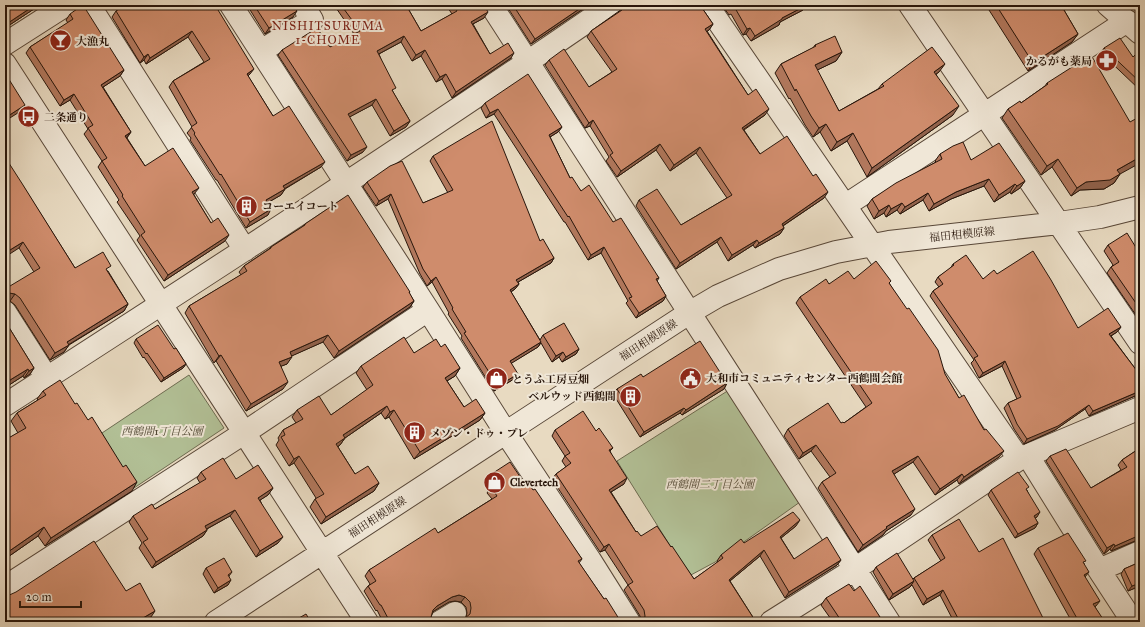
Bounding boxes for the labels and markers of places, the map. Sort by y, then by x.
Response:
bar icon: 大漁丸 [48,28,74,54]
place label: 大漁丸 [76,35,109,48]
pharmacy icon: かるがも薬局 [1094,48,1120,74]
place label: かるがも薬局 [1026,55,1092,68]
bus stop icon: 二条通り [15,104,41,130]
place label: 二条通り [44,111,88,124]
building icon: コーエイコート [234,193,260,219]
place label: コーエイコート [262,200,339,213]
public building icon: 大和市コミュニティセンター西鶴間会館 [677,365,703,391]
shop icon: とうふ工房豆畑 [484,366,510,392]
place label: 大和市コミュニティセンター西鶴間会館 [706,372,902,385]
place label: とうふ工房豆畑 [512,373,589,386]
building icon: ベルウッド西鶴間 [618,383,644,409]
place label: ベルウッド西鶴間 [528,390,616,403]
building icon: メゾン・ドゥ・プレ [402,420,428,446]
place label: メゾン・ドゥ・プレ [430,427,528,440]
shop icon: Clevertech [481,469,507,495]
place label: Clevertech [510,476,559,489]

